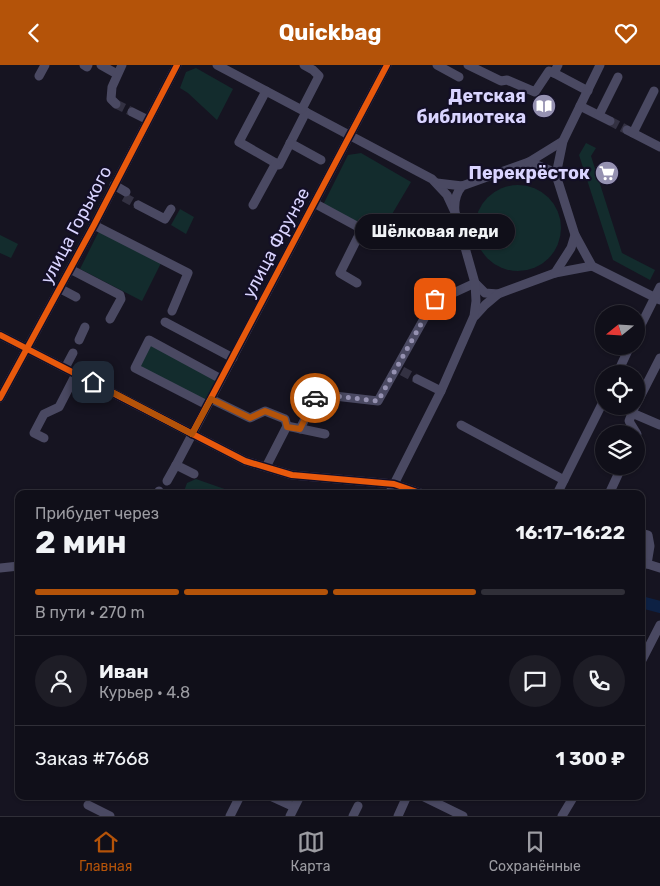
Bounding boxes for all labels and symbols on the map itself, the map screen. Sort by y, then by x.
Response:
place label: Детская библиотека [417,85,526,128]
library icon: Детская библиотека [531,93,557,119]
supermarket icon: Перекрёсток [594,160,620,186]
street label: улица Горького [36,162,116,288]
place label: Перекрёсток [469,162,590,184]
street label: улица Фрунзе [238,184,314,302]
callout: Шёлковая леди [355,214,515,249]
pin [414,278,456,320]
north arrow [595,305,645,355]
pin [72,361,114,403]
courier [290,373,340,423]

